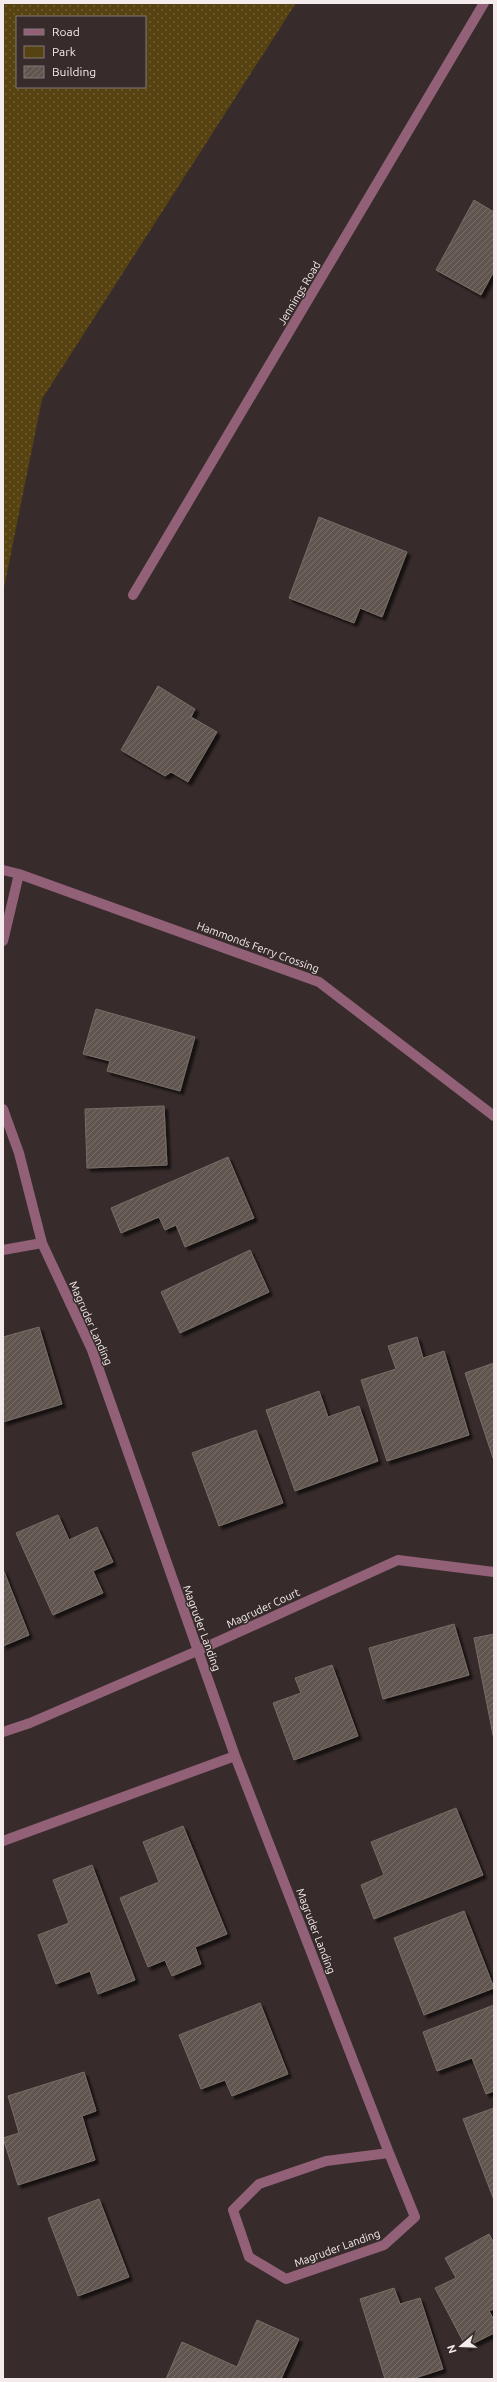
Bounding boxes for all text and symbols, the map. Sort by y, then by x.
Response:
legend [16,16,146,88]
text: Road [52,25,80,38]
text: Park [52,45,76,58]
text: Building [52,65,96,78]
street label: Jennings Road [275,259,323,327]
street label: Hammonds Ferry Crossing [195,919,321,975]
street label: Magruder Landing [67,1279,115,1367]
street label: Magruder Landing [181,1583,223,1673]
street label: Magruder Court [225,1586,302,1630]
street label: Magruder Landing [294,1887,338,1975]
street label: Magruder Landing [292,2227,382,2269]
north arrow [441,2326,481,2366]
text: N [445,2343,459,2355]

